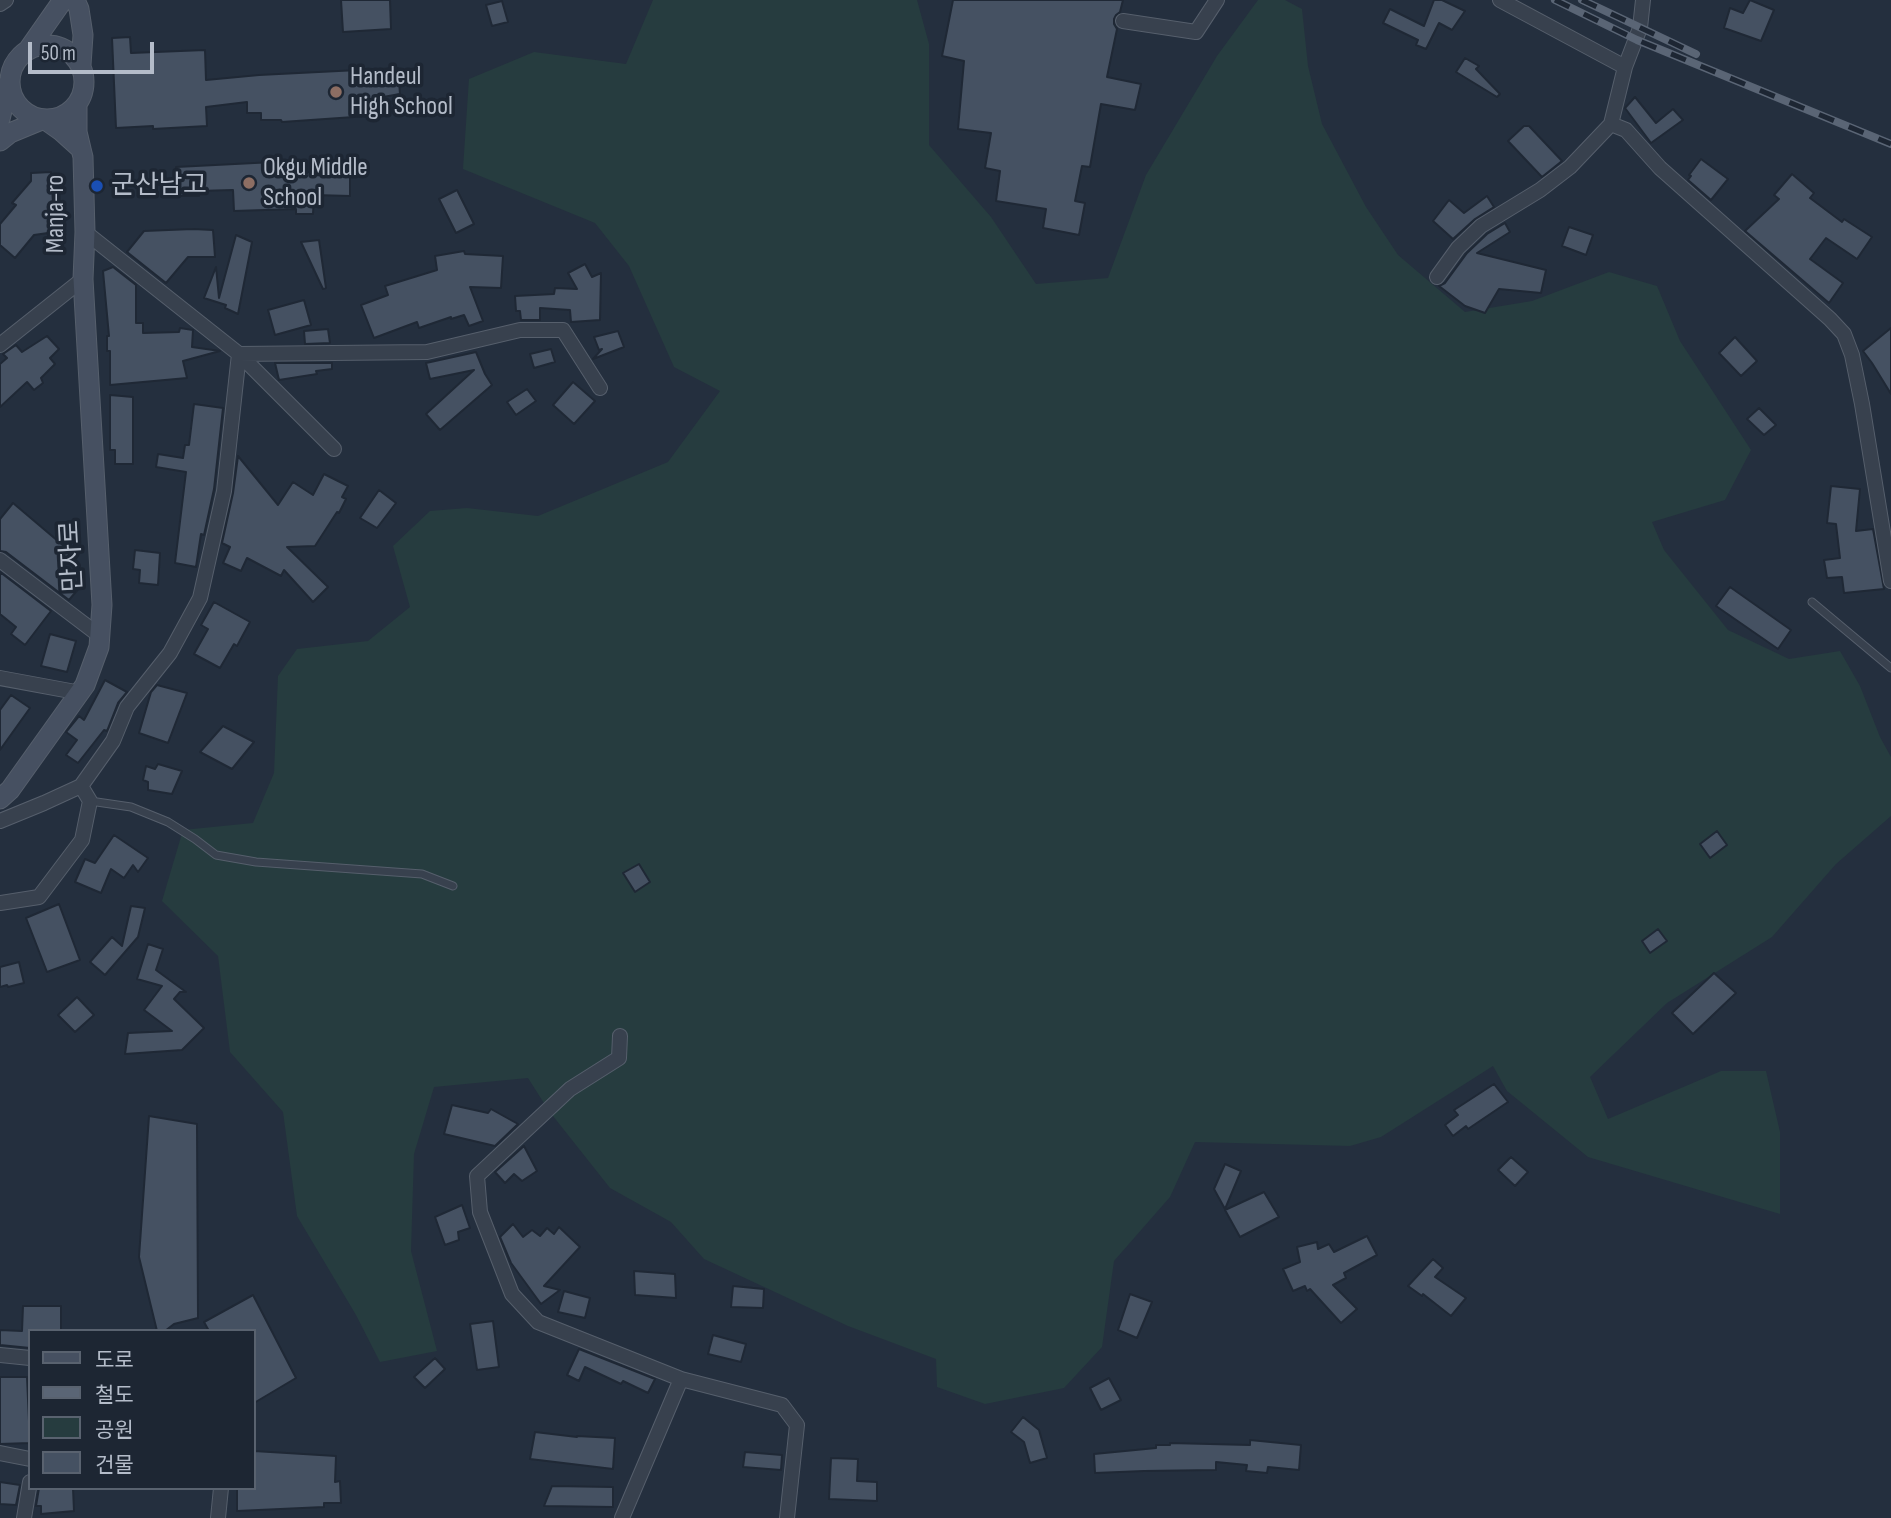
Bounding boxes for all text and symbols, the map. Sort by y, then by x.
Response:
scale bar [32,28,158,72]
text: 50 m [41,41,76,66]
place label: Handeul High School [350,61,453,122]
marker: Handeul High School [328,84,344,100]
place label: Okgu Middle School [263,152,368,214]
place label: 군산남고 [111,170,207,202]
street label: Manja-ro [40,175,72,253]
marker: Okgu Middle School [241,175,257,191]
marker: 군산남고 [89,178,105,194]
street label: 만자로 [56,519,90,593]
legend [28,1329,256,1490]
text: 도로 [95,1348,134,1373]
text: 철도 [95,1383,134,1408]
text: 공원 [95,1418,134,1443]
text: 건물 [95,1453,134,1478]

